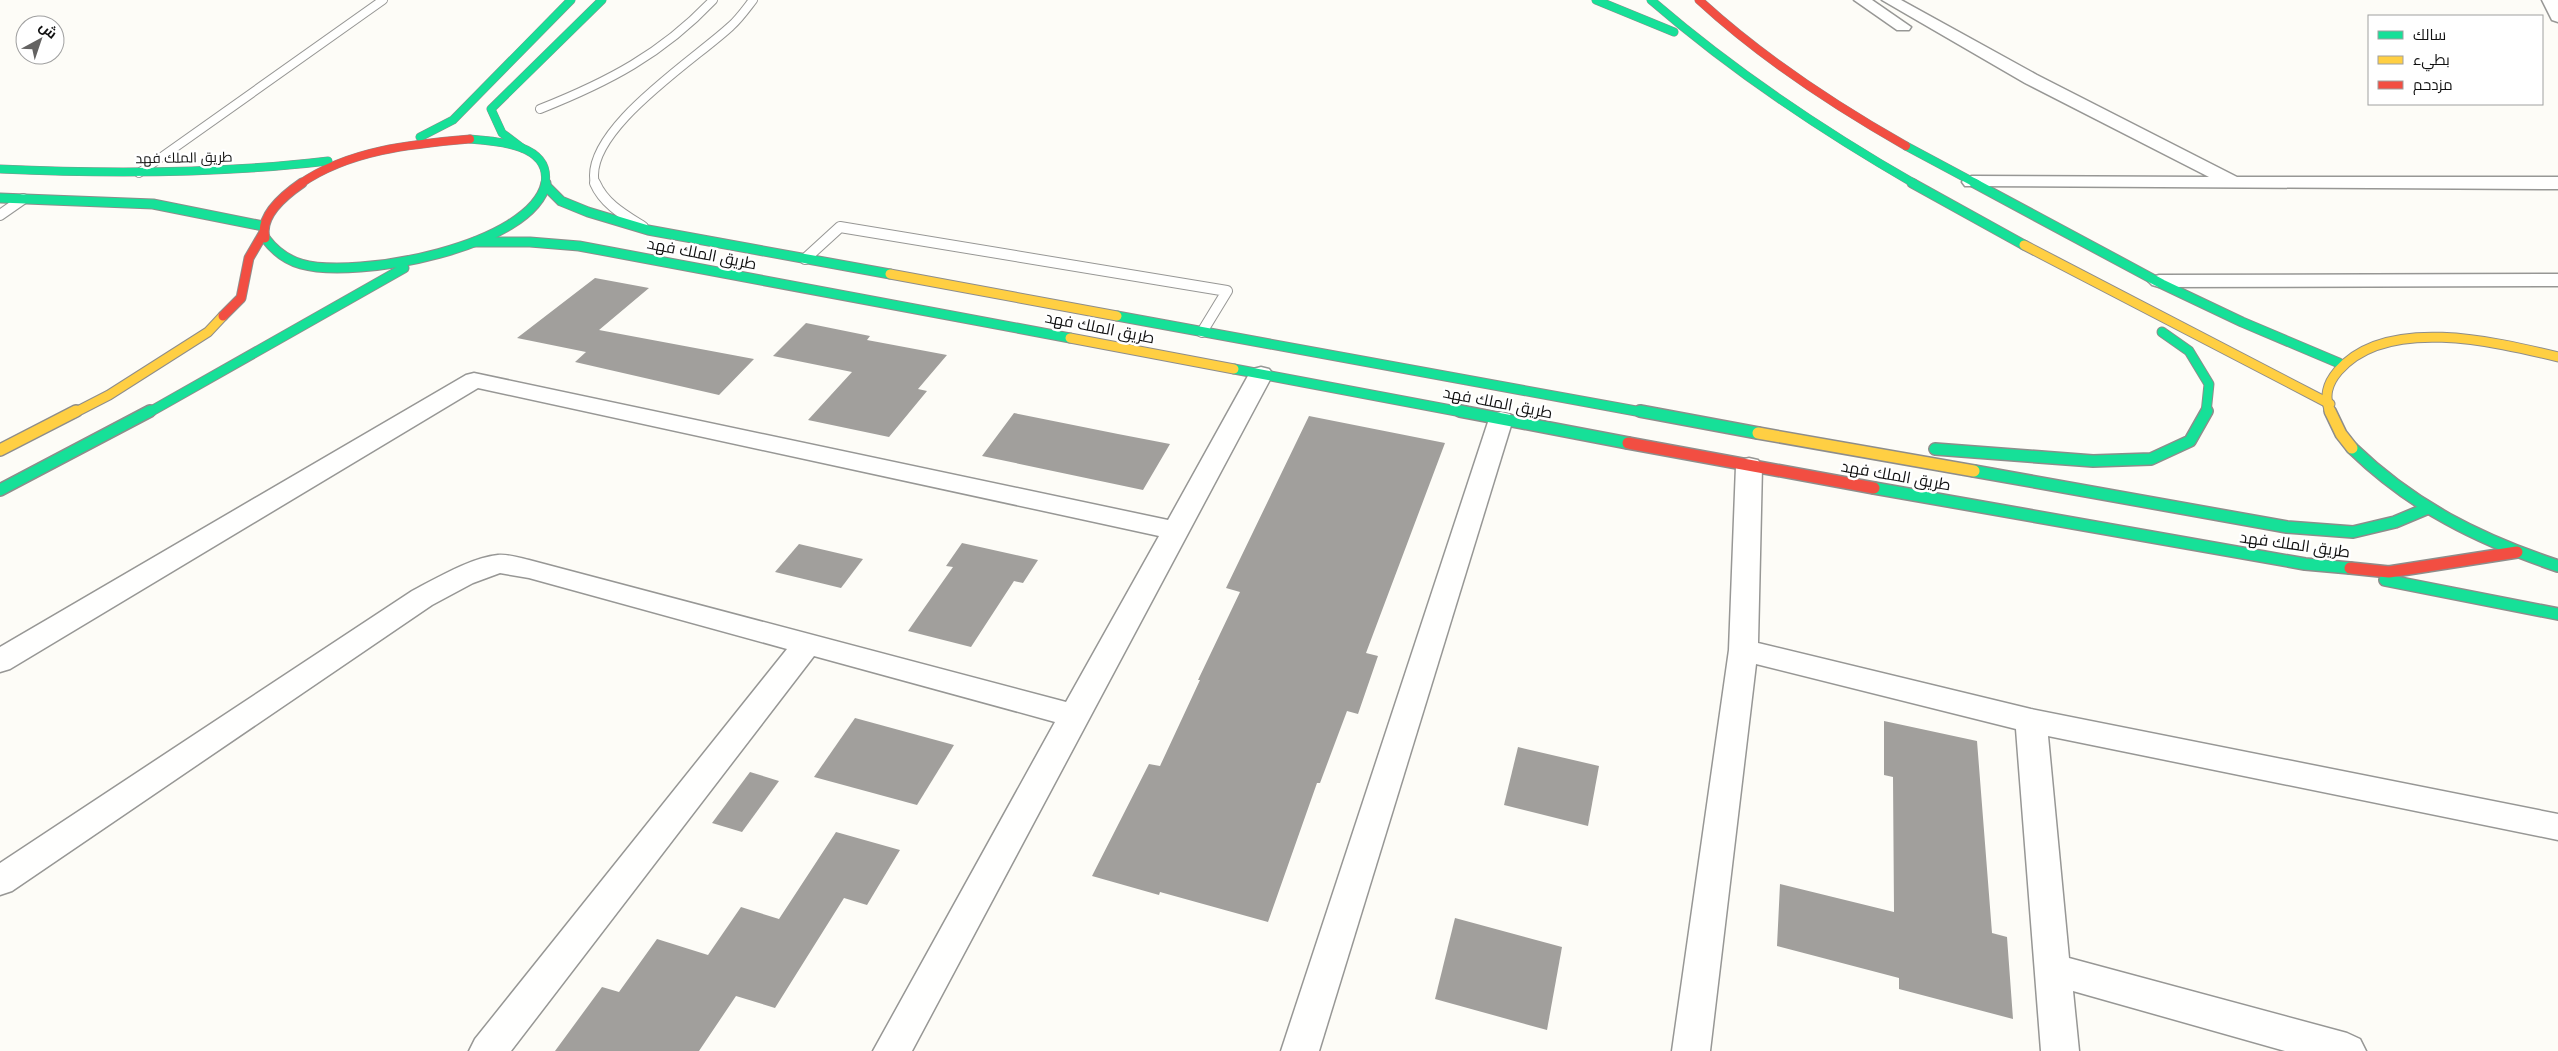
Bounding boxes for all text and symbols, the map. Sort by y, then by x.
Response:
north arrow [15,15,65,65]
legend [2368,15,2543,105]
text: ش [36,17,62,43]
text: سالك [2413,24,2446,44]
text: بطيء [2413,49,2450,72]
text: مزدحم [2413,74,2453,95]
street label: طريق الملك فهد [135,147,233,167]
street label: طريق الملك فهد [645,232,759,274]
street label: طريق الملك فهد [1043,306,1157,348]
street label: طريق الملك فهد [1441,381,1555,423]
street label: طريق الملك فهد [1839,455,1953,495]
street label: طريق الملك فهد [2238,525,2352,563]

